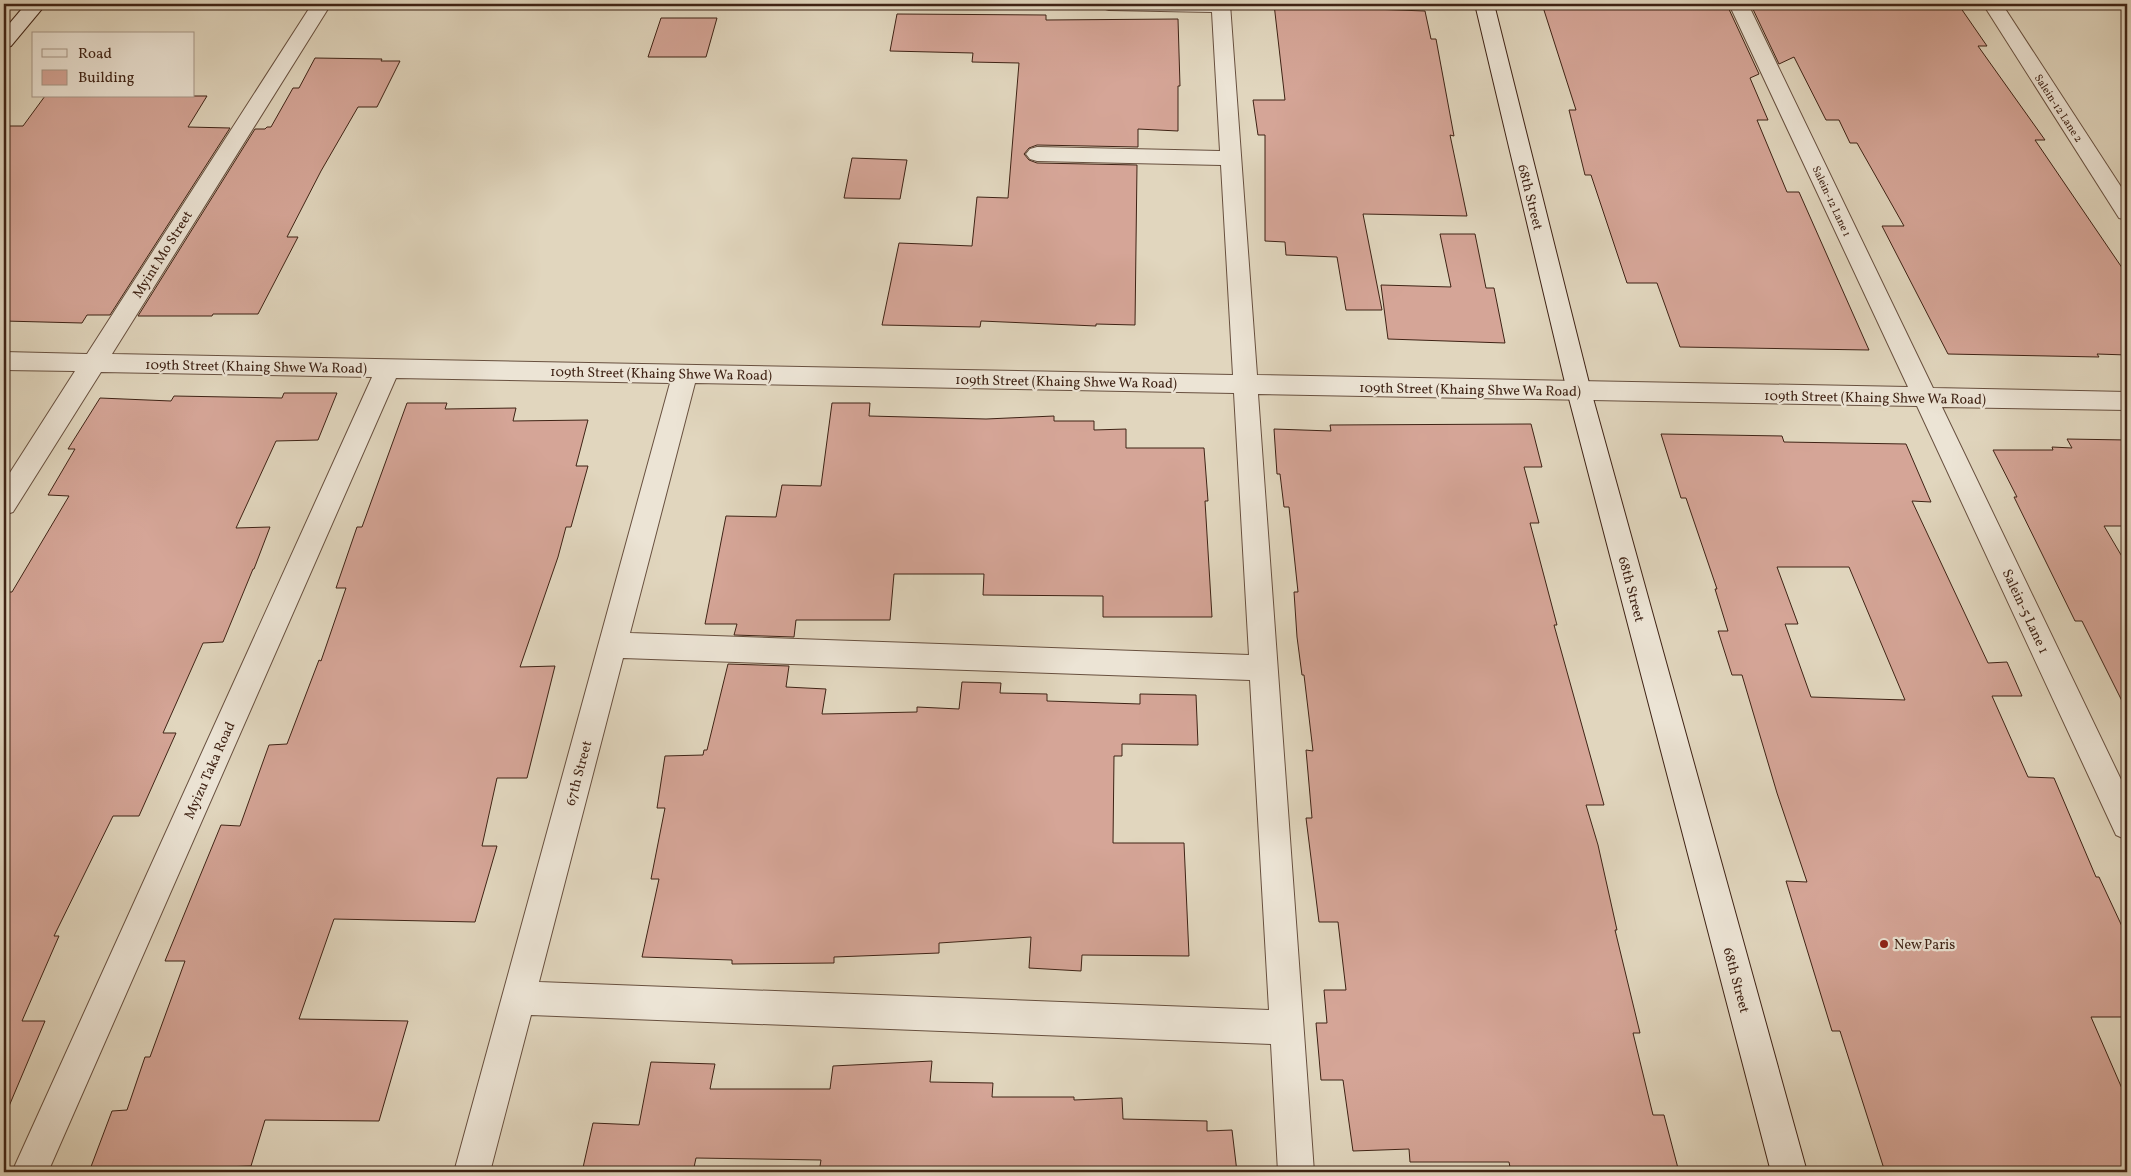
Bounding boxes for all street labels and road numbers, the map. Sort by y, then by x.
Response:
street label: Salein-12 Lane 2 [2030,72,2085,146]
street label: 68th Street [1512,163,1547,232]
street label: Salein-12 Lane 1 [1808,164,1854,240]
street label: Myint Mo Street [129,207,198,302]
street label: 109th Street (Khaing Shwe Wa Road) [145,356,367,379]
street label: 109th Street (Khaing Shwe Wa Road) [550,363,772,386]
street label: 109th Street (Khaing Shwe Wa Road) [955,371,1177,394]
street label: 109th Street (Khaing Shwe Wa Road) [1359,379,1581,402]
street label: 109th Street (Khaing Shwe Wa Road) [1764,387,1986,410]
street label: 68th Street [1613,555,1648,624]
street label: Salein-5 Lane 1 [1997,566,2053,657]
street label: Myizu Taka Road [180,719,240,822]
street label: 67th Street [562,739,597,808]
street label: 68th Street [1718,946,1753,1015]

